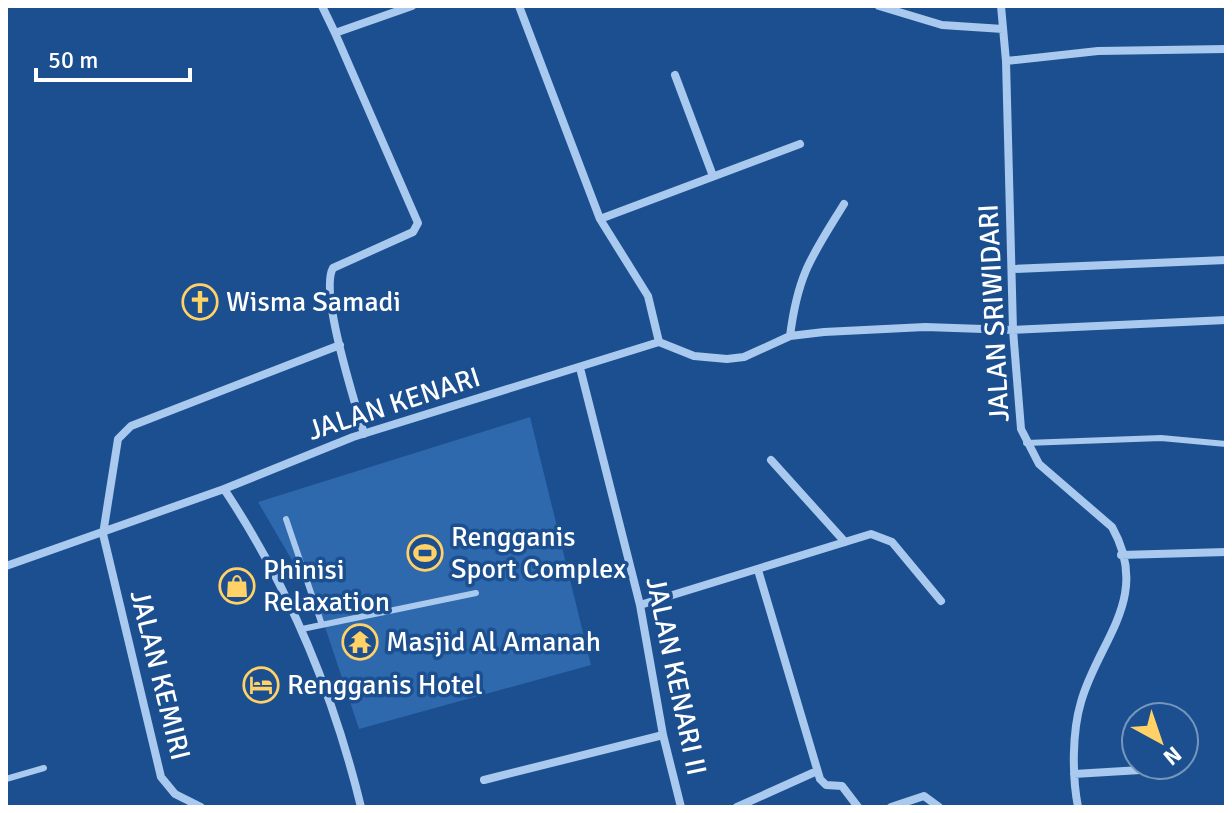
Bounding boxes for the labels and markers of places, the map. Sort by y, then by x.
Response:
church icon: Wisma Samadi [181,283,219,321]
place label: Wisma Samadi [226,285,401,319]
place label: Rengganis Sport Complex [451,520,626,586]
sports icon: Rengganis Sport Complex [406,534,444,572]
place label: Phinisi Relaxation [263,553,390,619]
shop icon: Phinisi Relaxation [218,567,256,605]
temple icon: Masjid Al Amanah [341,623,379,661]
place label: Masjid Al Amanah [386,625,601,659]
hotel icon: Rengganis Hotel [242,666,280,704]
place label: Rengganis Hotel [287,668,483,702]

